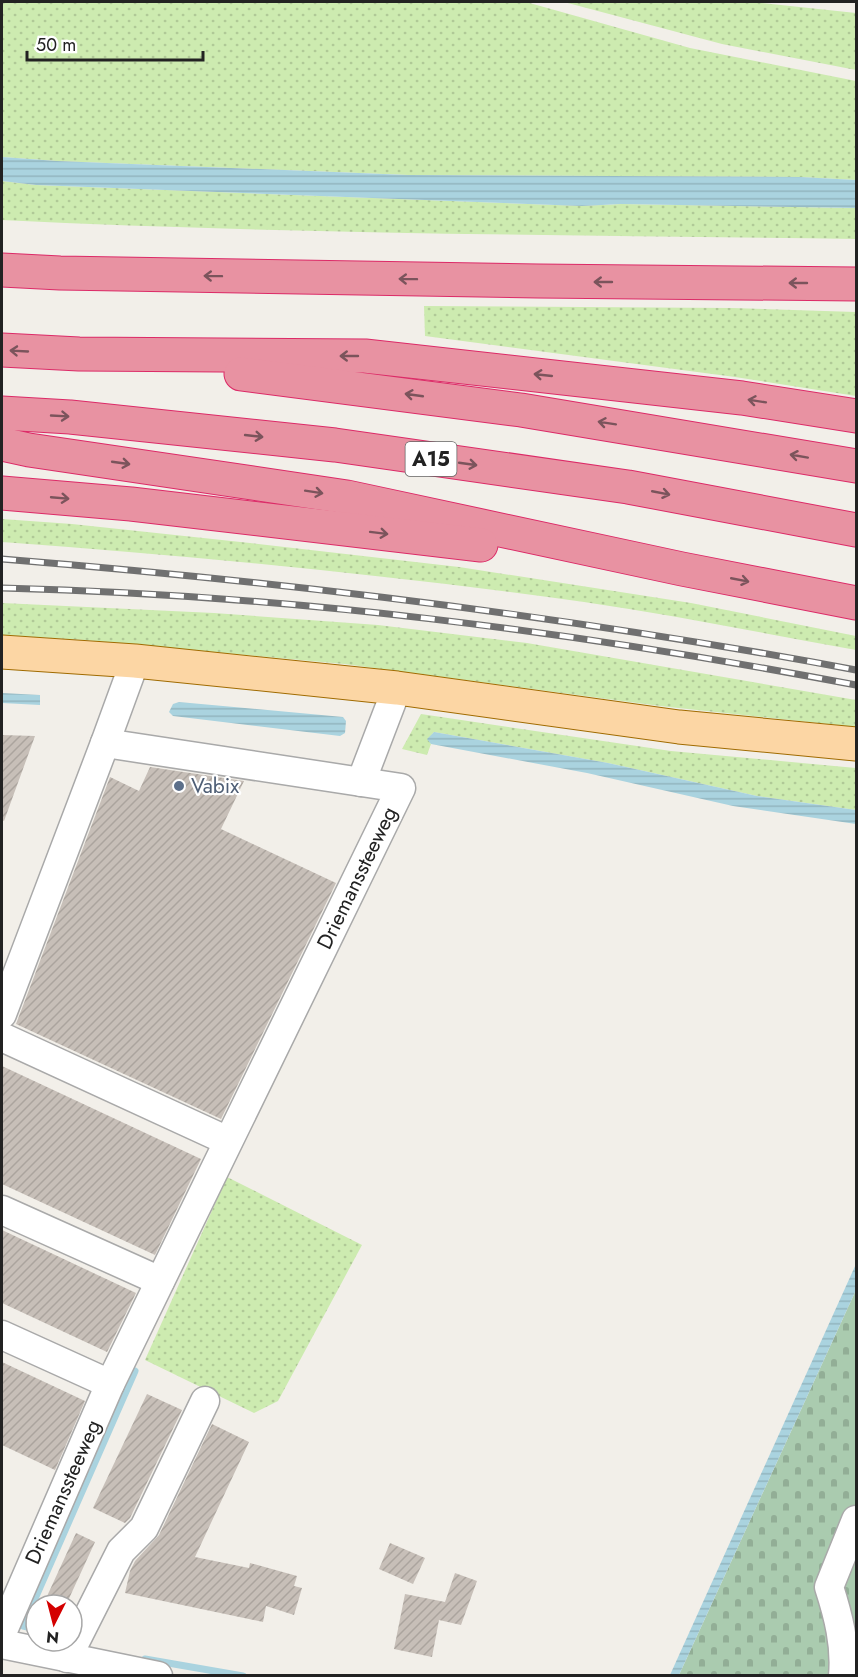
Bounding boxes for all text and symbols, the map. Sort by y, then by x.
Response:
scale bar [27,24,202,62]
text: 50 m [36,32,76,58]
one-way arrow [204,270,224,281]
one-way arrow [399,273,419,285]
one-way arrow [594,276,614,288]
one-way arrow [789,277,809,289]
one-way arrow [10,345,30,356]
one-way arrow [339,350,359,362]
one-way arrow [533,369,553,380]
one-way arrow [404,390,424,401]
one-way arrow [748,395,768,406]
one-way arrow [49,411,69,422]
one-way arrow [597,418,617,429]
one-way arrow [243,431,263,442]
road number: A15 [406,442,456,476]
one-way arrow [790,450,809,461]
one-way arrow [111,457,131,468]
one-way arrow [458,458,477,469]
one-way arrow [304,486,324,497]
one-way arrow [651,488,670,499]
one-way arrow [49,493,69,504]
one-way arrow [368,527,388,538]
one-way arrow [729,575,749,586]
place label: Vabix [191,771,239,801]
marker: Vabix [172,779,186,793]
street label: Driemanssteeweg [309,802,405,954]
street label: Driemanssteeweg [18,1415,108,1569]
north arrow [24,1593,84,1653]
text: N [45,1625,60,1650]

